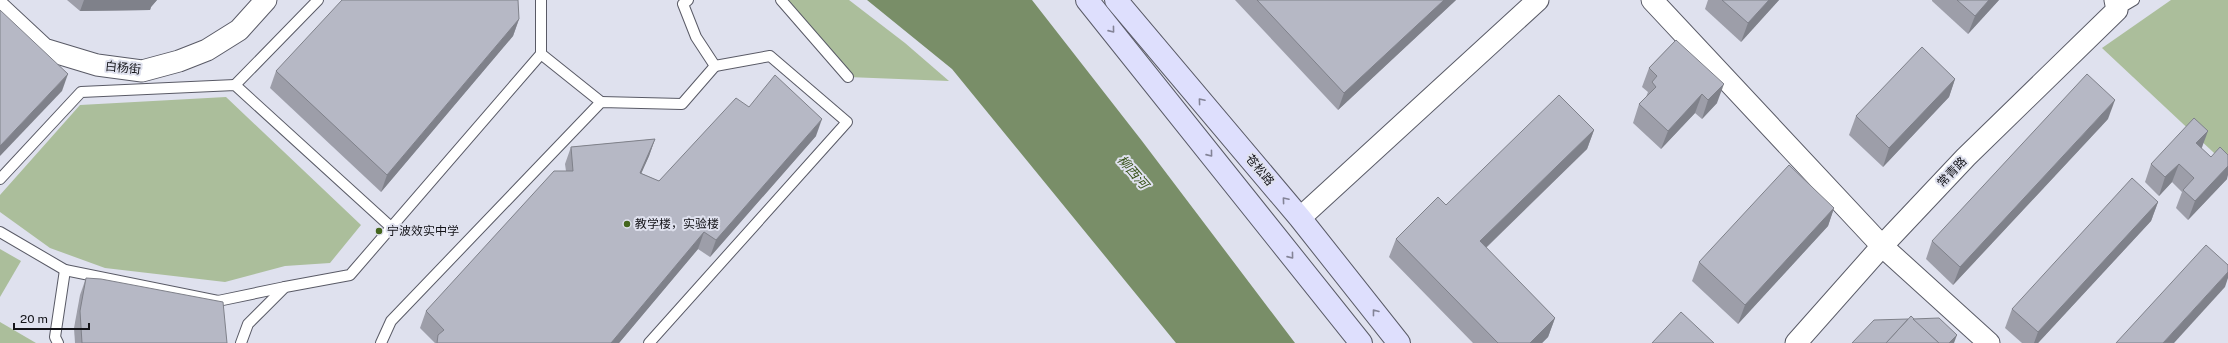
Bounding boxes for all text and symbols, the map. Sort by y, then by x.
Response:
one-way arrow [1107,26,1114,33]
street label: 白杨街 [104,59,142,77]
one-way arrow [1199,98,1206,105]
one-way arrow [1206,149,1213,157]
water label: 柳西河 [1115,152,1153,194]
street label: 苍松路 [1243,152,1277,188]
street label: 常青路 [1934,154,1970,190]
one-way arrow [1283,197,1290,205]
place label: 教学楼，实验楼 [635,217,719,231]
marker: 教学楼，实验楼 [622,219,632,229]
place label: 宁波效实中学 [387,224,459,238]
marker: 宁波效实中学 [374,226,384,236]
one-way arrow [1287,251,1294,258]
scale bar [14,305,89,331]
one-way arrow [1373,310,1380,317]
text: 20 m [20,312,48,326]

